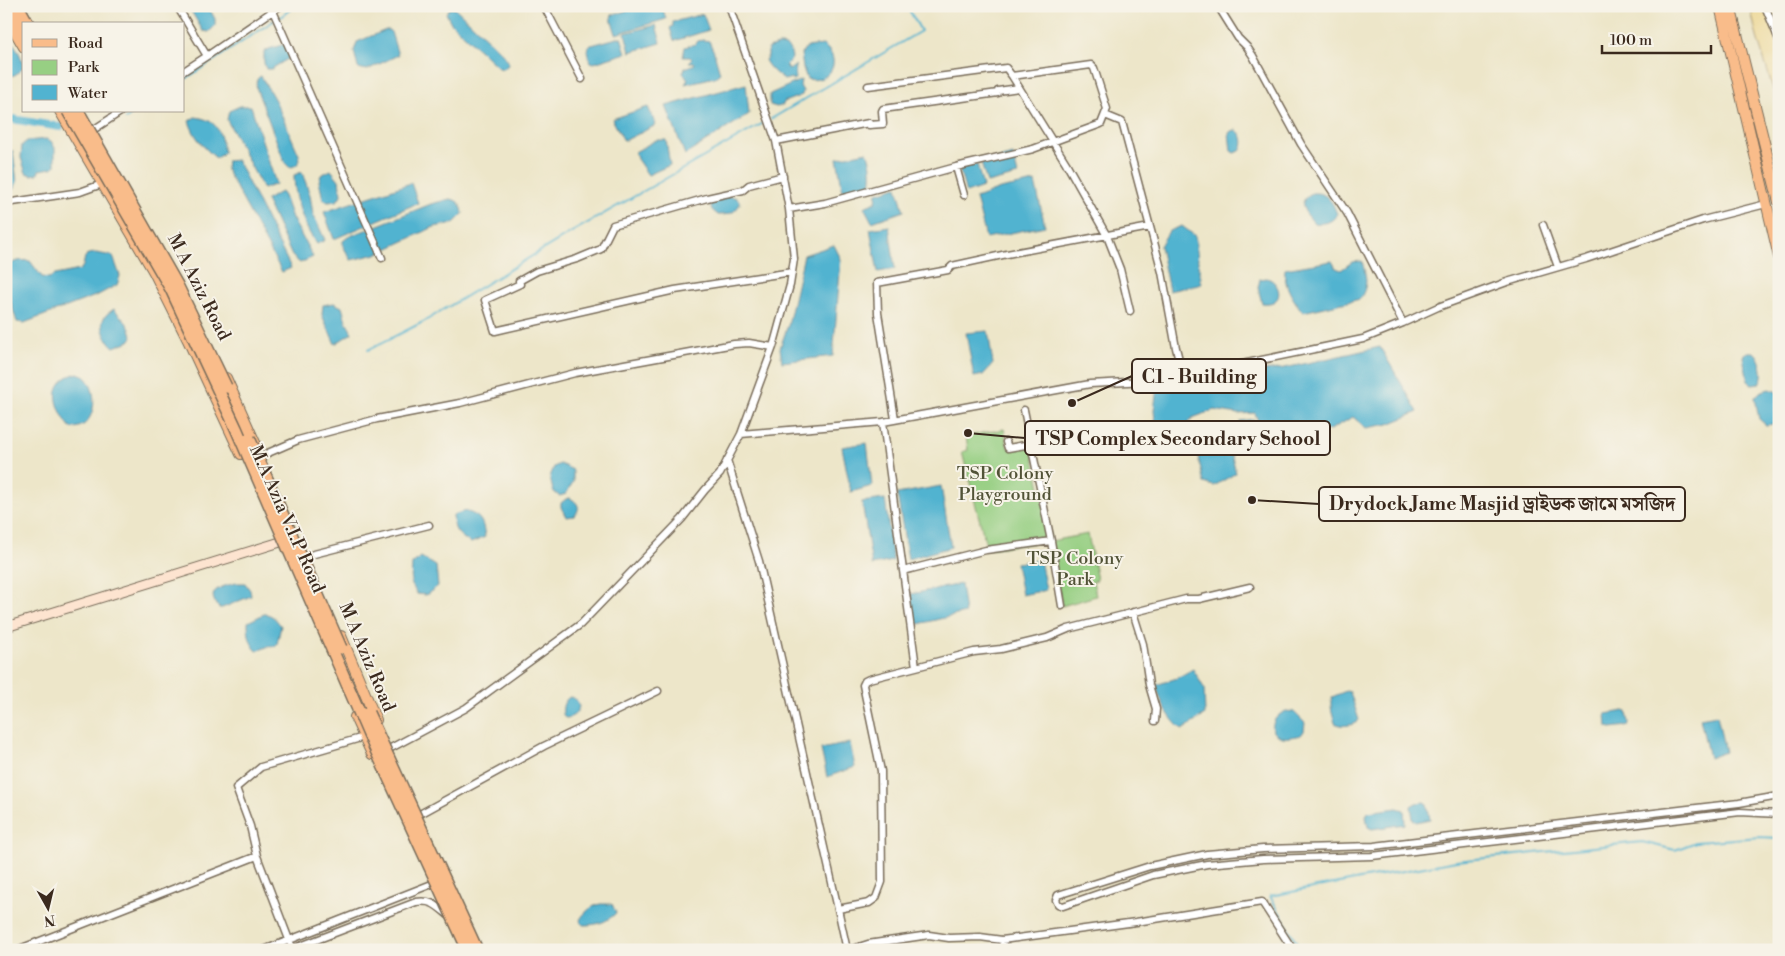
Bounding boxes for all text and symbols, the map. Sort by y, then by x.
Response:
legend [22,22,185,112]
scale bar [1602,22,1711,54]
text: 100 m [1610,31,1652,50]
text: Road [68,34,103,53]
text: Park [68,58,100,77]
text: Water [67,84,108,103]
street label: M A Aziz Road [162,230,236,345]
callout: C1 - Building [1132,359,1266,393]
text: C1 - Building [1142,365,1258,389]
callout: TSP Complex Secondary School [1025,421,1330,455]
text: TSP Complex Secondary School [1035,427,1321,451]
street label: M.A Azia V.I.P Road [244,441,330,597]
park label: TSP Colony Playground [957,462,1053,506]
callout: Drydock Jame Masjid ড্রাইডক জামে মসজিদ [1319,487,1685,521]
text: Drydock Jame Masjid ড্রাইডক জামে মসজিদ [1329,491,1677,516]
park label: TSP Colony Park [1027,547,1123,591]
street label: M A Aziz Road [334,599,401,716]
north arrow [22,884,72,934]
text: N [43,910,56,930]

